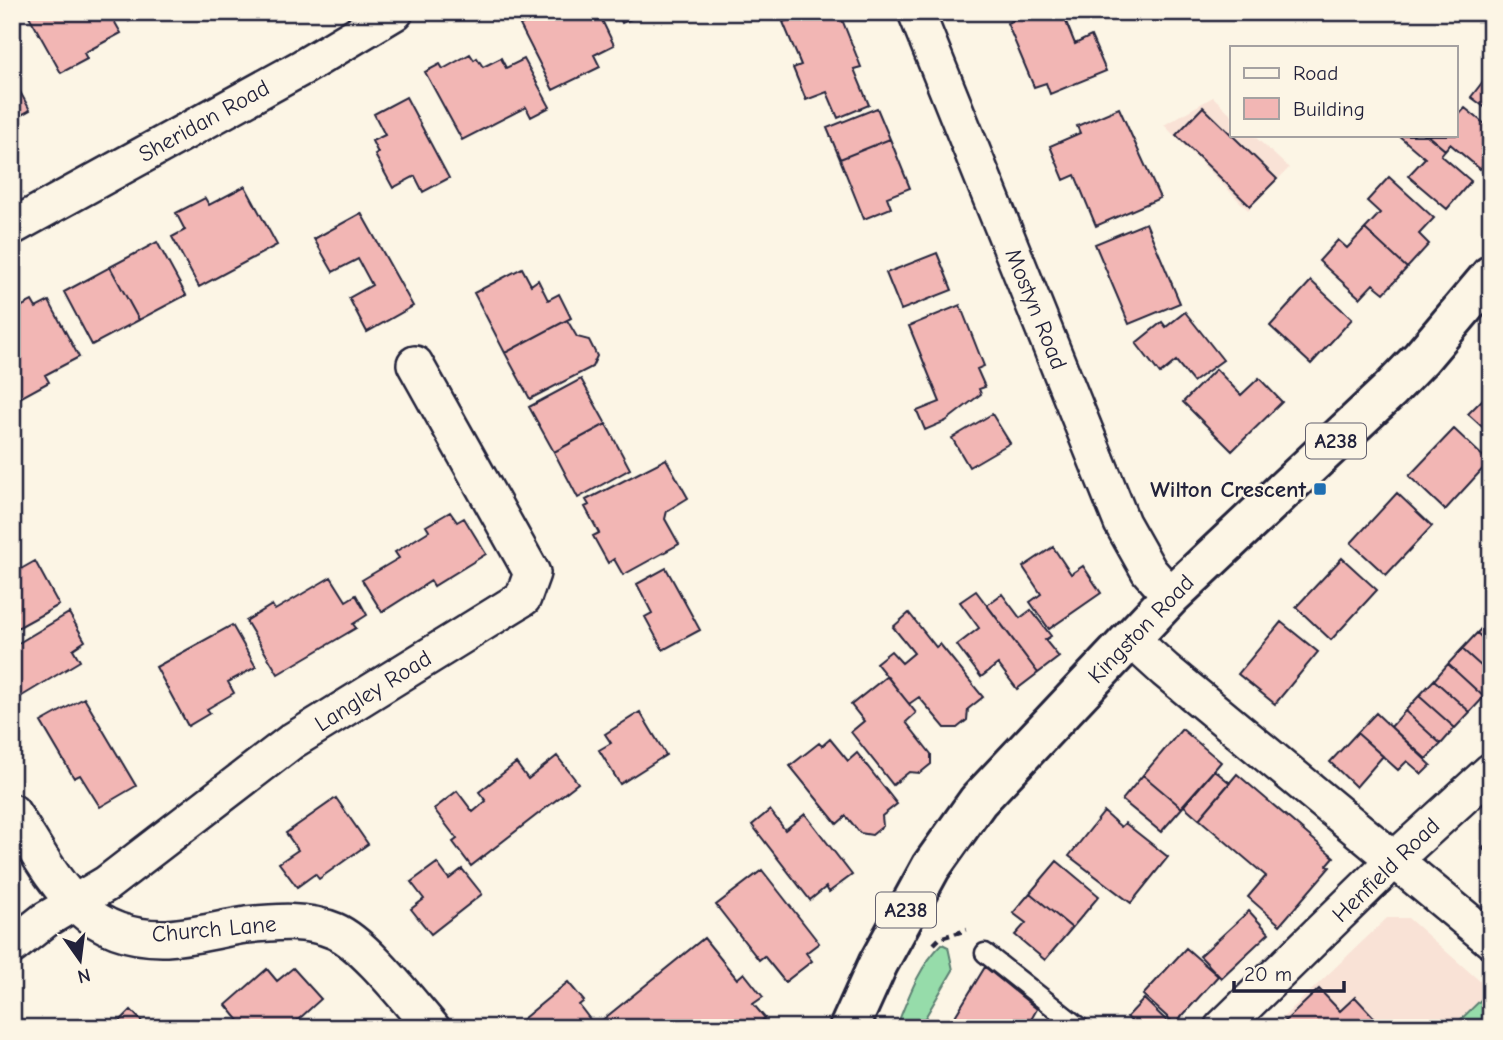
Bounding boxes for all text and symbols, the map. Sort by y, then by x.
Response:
legend [1230,46,1458,136]
text: Road [1293,61,1338,85]
street label: Sheridan Road [134,74,274,168]
text: Building [1293,97,1365,121]
street label: Mostyn Road [1000,245,1072,373]
road number: A238 [1306,424,1366,458]
place label: Wilton Crescent [1150,476,1306,503]
marker: Wilton Crescent [1312,481,1328,497]
street label: Kingston Road [1082,569,1200,689]
street label: Langley Road [310,645,436,737]
street label: Henfield Road [1327,812,1445,928]
road number: A238 [876,892,936,928]
street label: Church Lane [151,910,277,948]
north arrow [46,925,116,995]
scale bar [1234,949,1344,993]
text: 20 m [1244,962,1292,986]
text: N [75,963,93,988]

